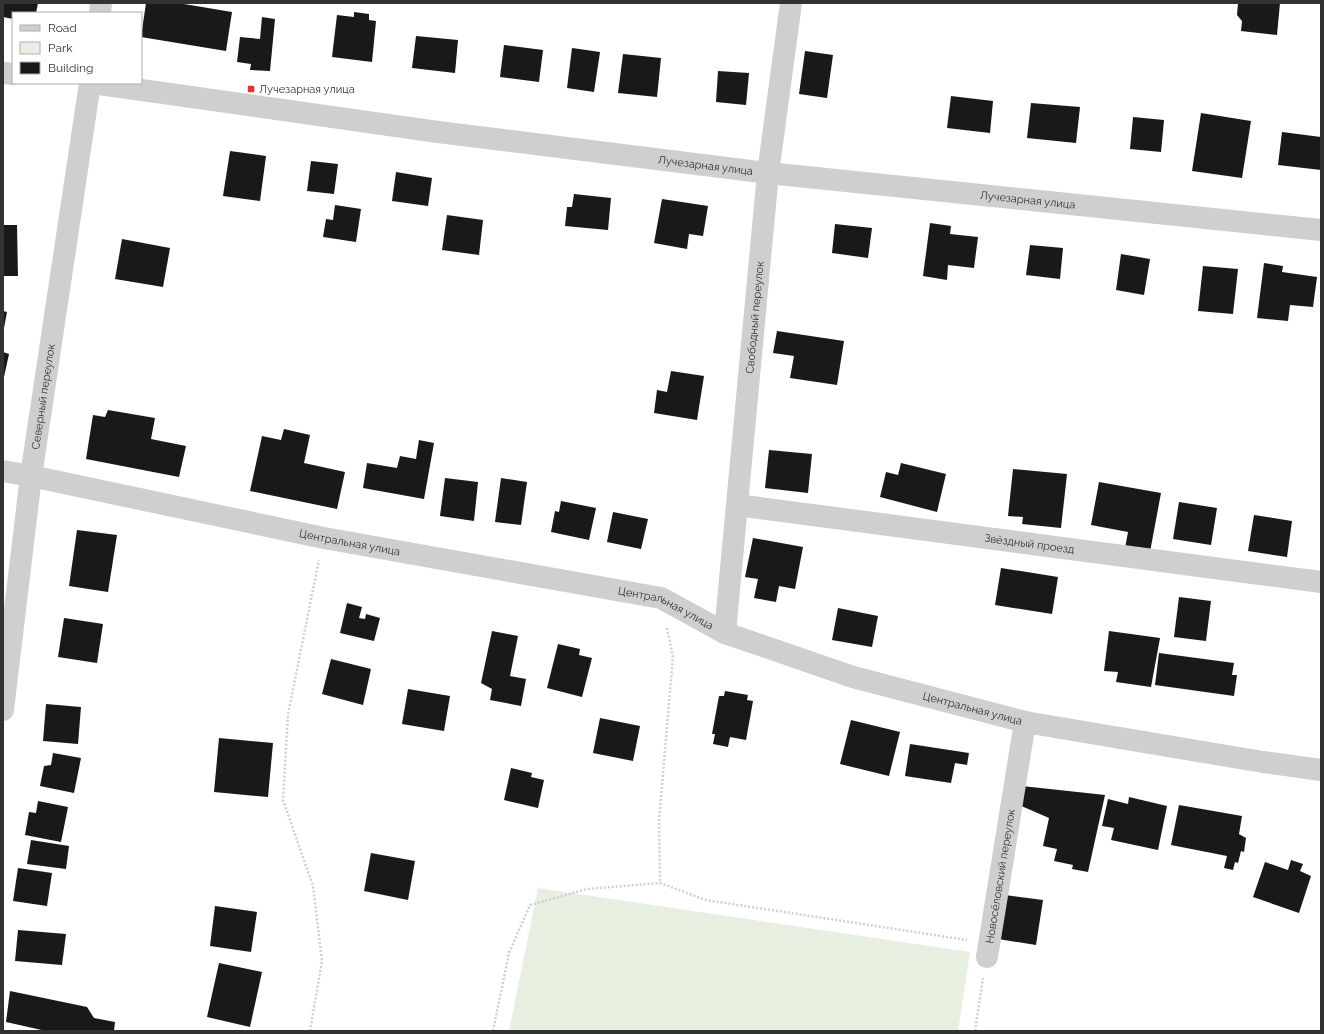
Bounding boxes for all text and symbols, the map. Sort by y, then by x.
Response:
legend [12,12,142,84]
text: Road [48,21,77,35]
text: Park [48,41,73,55]
text: Building [48,61,94,75]
place label: Лучезарная улица [259,83,355,96]
marker: Лучезарная улица [246,84,256,94]
street label: Лучезарная улица [657,153,754,178]
street label: Лучезарная улица [979,188,1076,211]
street label: Свободный переулок [743,260,766,374]
street label: Северный переулок [29,343,57,450]
street label: Центральная улица [298,526,401,558]
street label: Звёздный проезд [984,531,1076,556]
street label: Центральная улица [617,584,716,632]
street label: Центральная улица [921,689,1024,728]
street label: Новосёловский переулок [983,808,1017,944]

